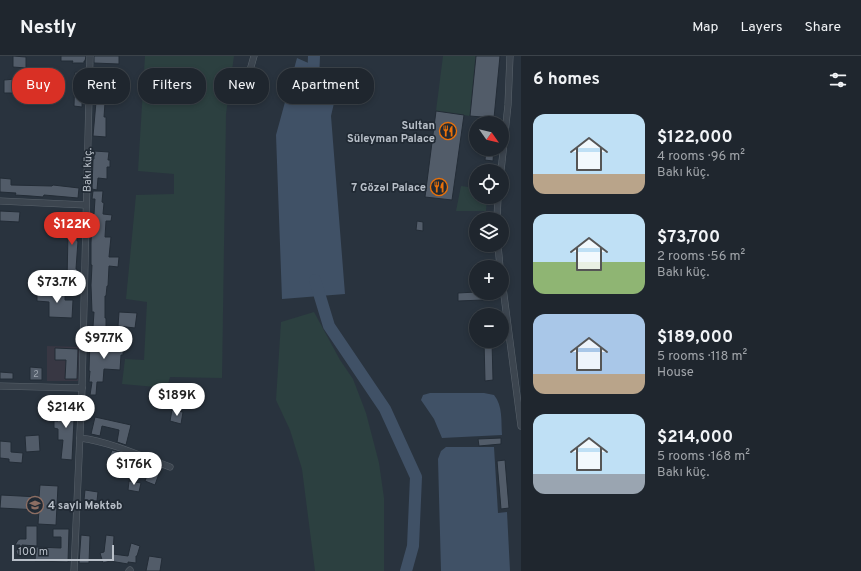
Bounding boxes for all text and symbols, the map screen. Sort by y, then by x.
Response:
text: Nestly [20,16,77,40]
text: Map [692,19,718,36]
text: Layers [740,19,782,36]
text: Share [804,19,841,36]
chip: Buy [12,68,65,104]
chip: Rent [73,68,130,104]
chip: Filters [138,68,206,104]
chip: New [214,68,269,104]
chip: Apartment [277,68,374,104]
text: 6 homes [533,69,600,91]
icon: filters [827,69,849,91]
north arrow [469,116,509,156]
map controls [469,116,509,348]
place label: Sultan Süleyman Palace [347,119,435,146]
restaurant icon: Sultan Süleyman Palace [438,121,458,141]
text: $122,000 [657,127,733,149]
icon: home [565,130,613,178]
street label: Bakı küç. [81,148,95,192]
text: 4 rooms · 96 m² [657,149,745,165]
button: locate [469,164,509,204]
text: Bakı küç. [657,165,710,181]
restaurant icon: 7 Gözəl Palace [429,177,449,197]
place label: 7 Gözəl Palace [351,181,426,195]
pin: $122K [44,212,100,246]
button: layers [469,212,509,252]
text: $122K [53,217,91,233]
text: $73,700 [657,227,720,249]
icon: home [565,230,613,278]
text: 2 rooms · 56 m² [657,249,745,265]
button: + [469,260,509,300]
text: Bakı küç. [657,265,710,281]
pin: $73.7K [24,270,90,304]
text: $73.7K [37,275,77,291]
button: − [469,308,509,348]
pin: $97.7K [71,326,137,360]
text: $189,000 [657,327,733,349]
icon: home [565,330,613,378]
text: $97.7K [84,331,124,347]
text: 5 rooms · 118 m² [657,349,747,365]
text: House [657,365,694,381]
house number: 2 [33,369,39,380]
pin: $189K [149,383,205,417]
text: $189K [158,388,196,404]
pin: $214K [38,395,94,429]
text: $214K [47,400,85,416]
text: $214,000 [657,427,733,449]
icon: home [565,430,613,478]
text: 5 rooms · 168 m² [657,449,750,465]
pin: $176K [106,452,162,486]
text: $176K [116,457,152,473]
text: Bakı küç. [657,465,710,481]
school or university icon: 4 saylı Məktəb [25,495,45,515]
place label: 4 saylı Məktəb [48,499,122,513]
scale bar [12,543,114,562]
text: 100 m [18,545,48,559]

